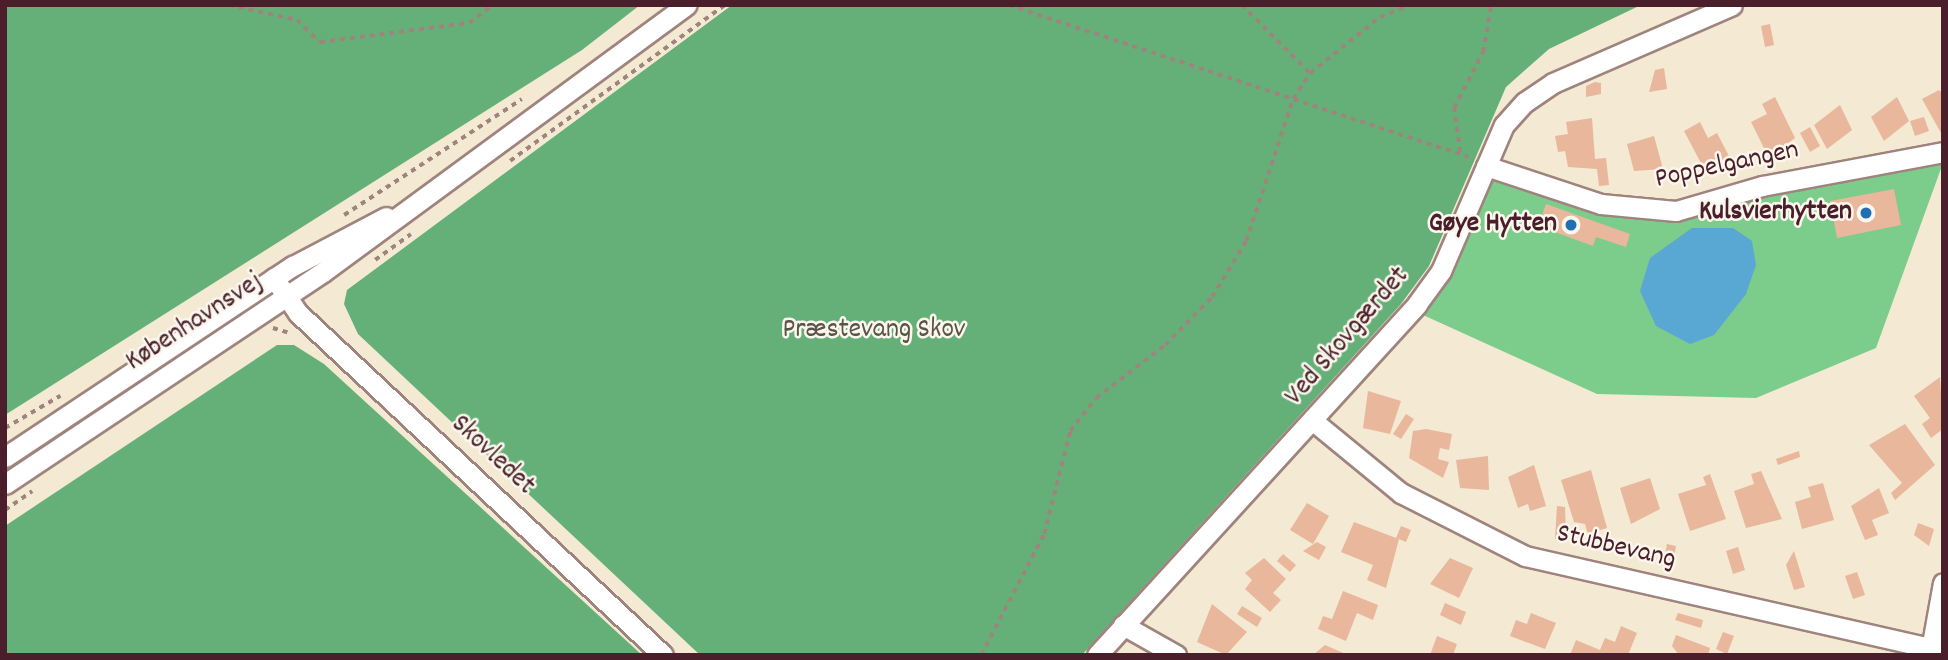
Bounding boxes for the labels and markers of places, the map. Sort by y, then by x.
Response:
place label: Kulsvierhytten [1699,196,1852,230]
marker: Kulsvierhytten [1858,205,1874,221]
place label: Gøye Hytten [1429,208,1557,242]
marker: Gøye Hytten [1563,217,1579,233]

